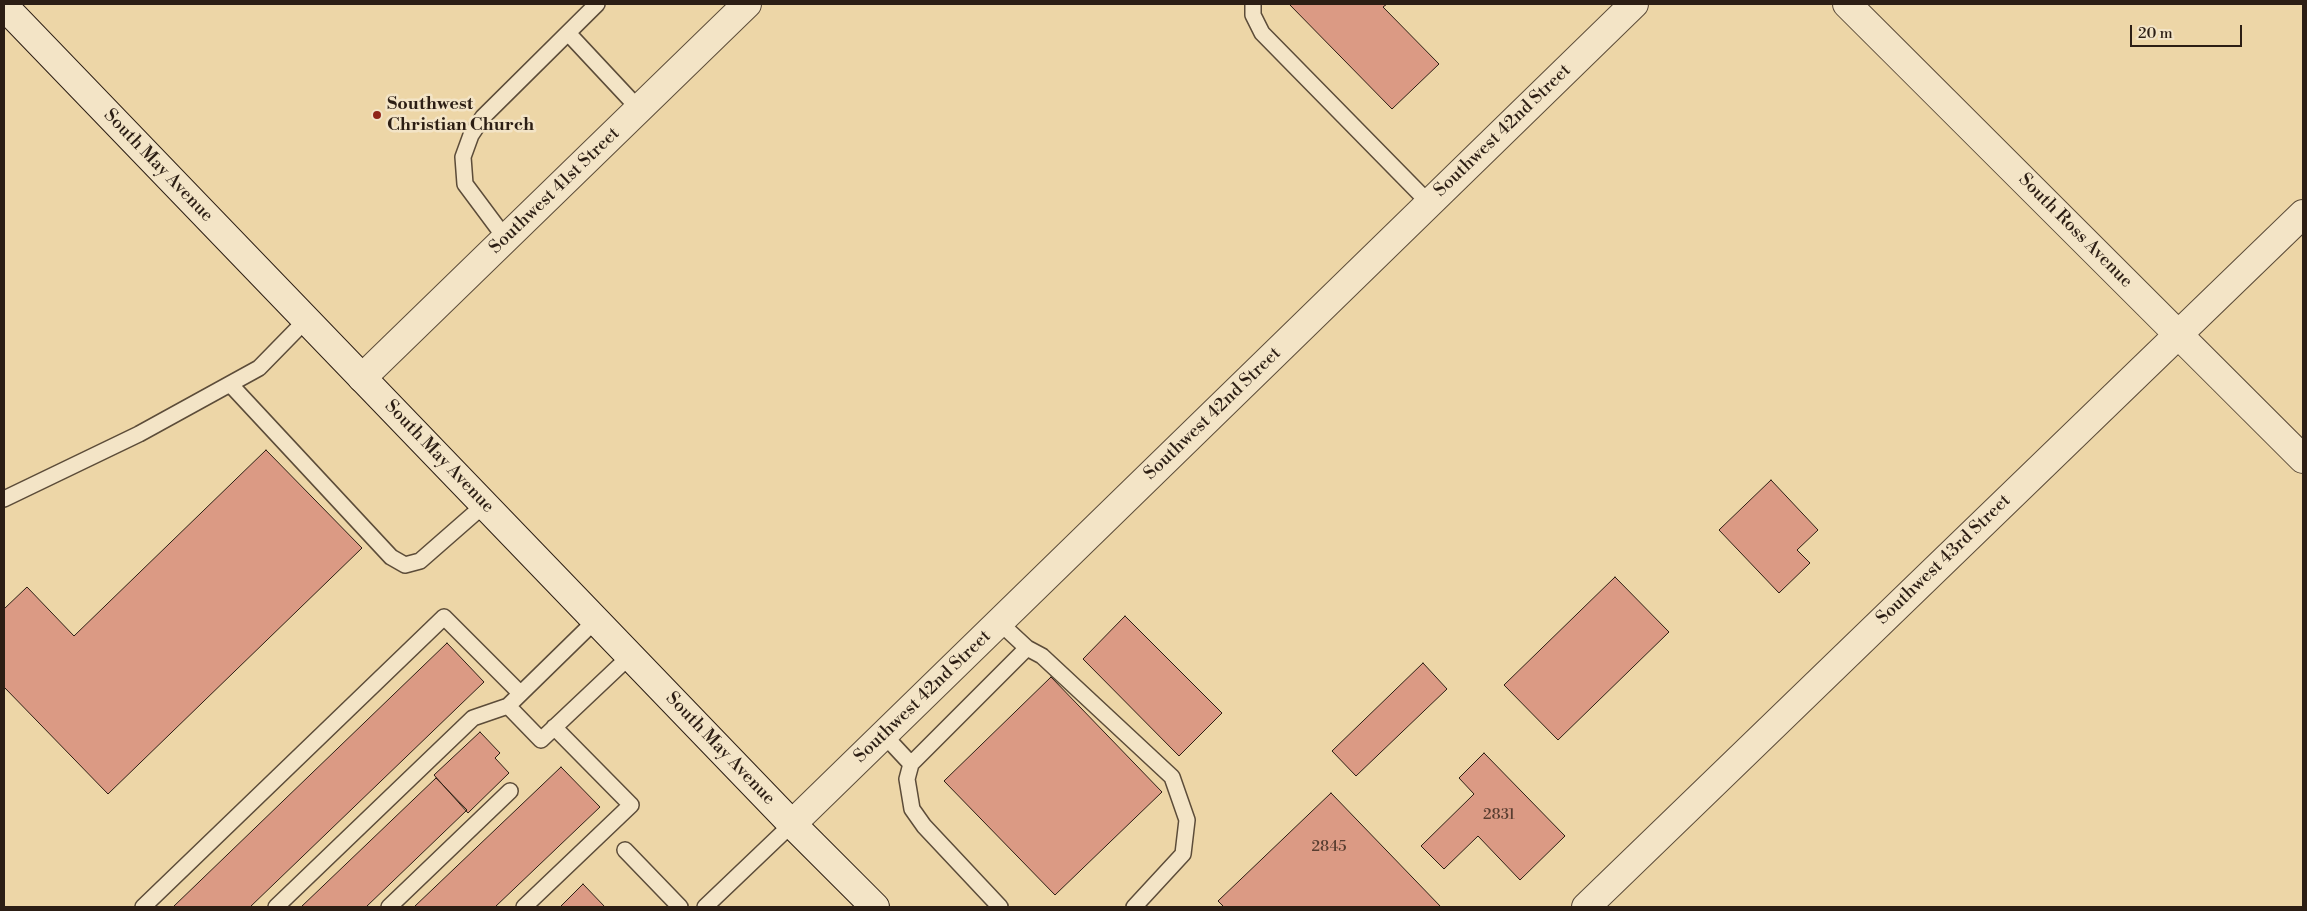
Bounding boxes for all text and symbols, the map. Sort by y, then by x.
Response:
scale bar [2132,15,2244,47]
text: 20 m [2138,24,2173,43]
street label: Southwest 42nd Street [1430,60,1576,202]
place label: Southwest Christian Church [387,94,534,136]
street label: South May Avenue [99,105,217,227]
marker: Southwest Christian Church [371,109,383,121]
street label: Southwest 41st Street [485,123,625,259]
street label: South Ross Avenue [2013,169,2137,293]
street label: Southwest 42nd Street [1140,343,1286,485]
street label: South May Avenue [380,396,498,518]
street label: Southwest 43rd Street [1872,490,2016,630]
street label: Southwest 42nd Street [850,626,996,768]
street label: South May Avenue [661,688,779,810]
house number: 2831 [1483,806,1515,824]
house number: 2845 [1311,838,1347,856]

